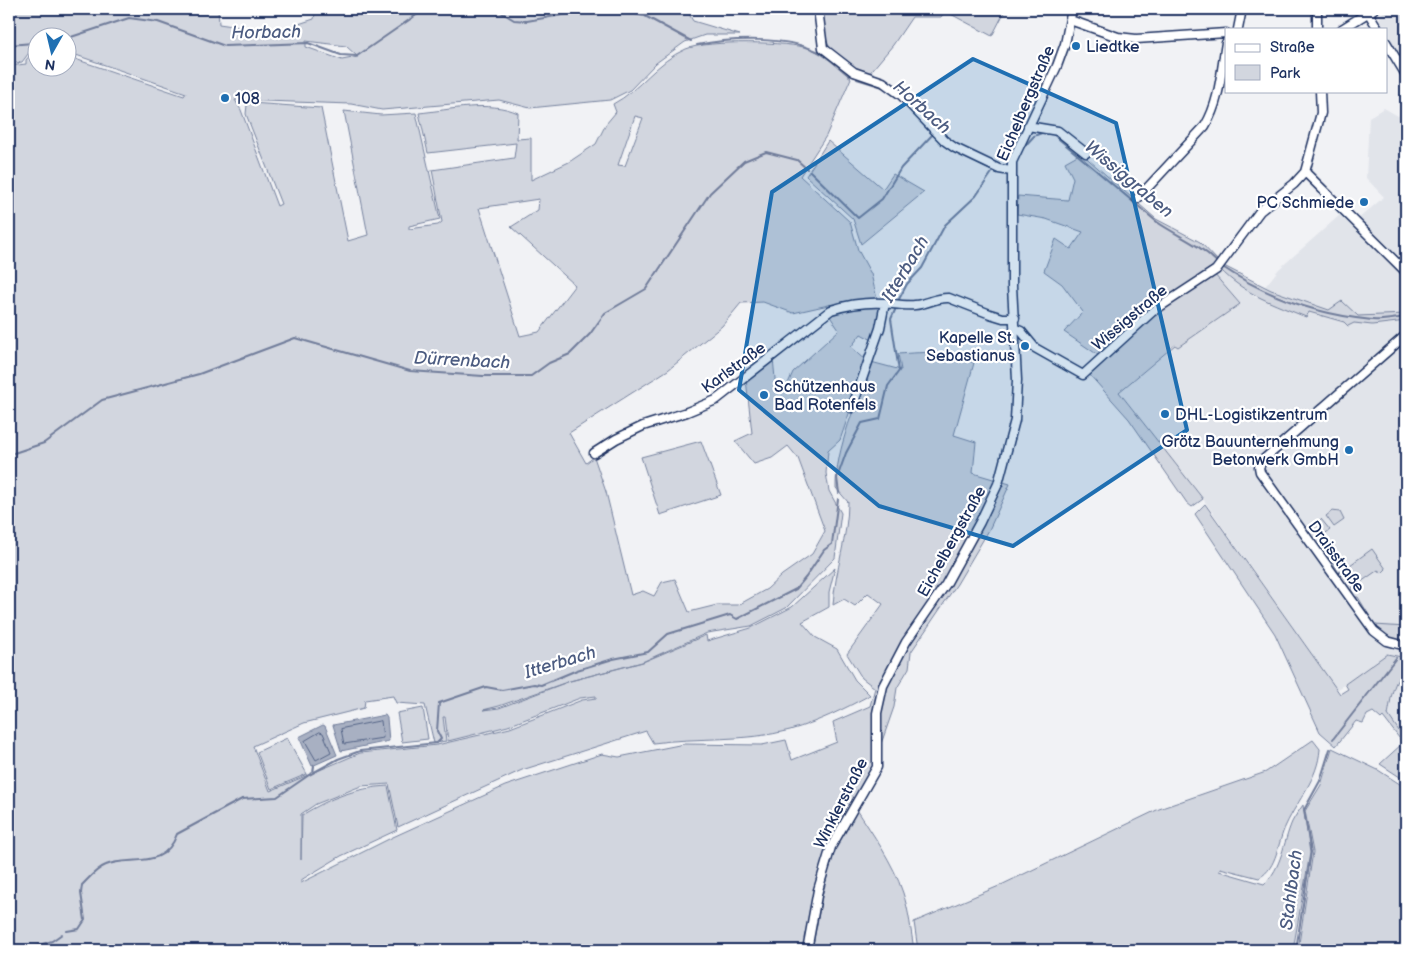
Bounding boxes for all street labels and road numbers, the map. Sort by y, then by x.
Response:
street label: Eichelbergstraße [993,42,1059,164]
street label: Wissigstraße [1089,281,1172,355]
street label: Karlstraße [698,338,770,398]
street label: Eichelbergstraße [914,483,991,600]
street label: Draisstraße [1304,517,1368,597]
street label: Winklerstraße [810,755,872,852]

